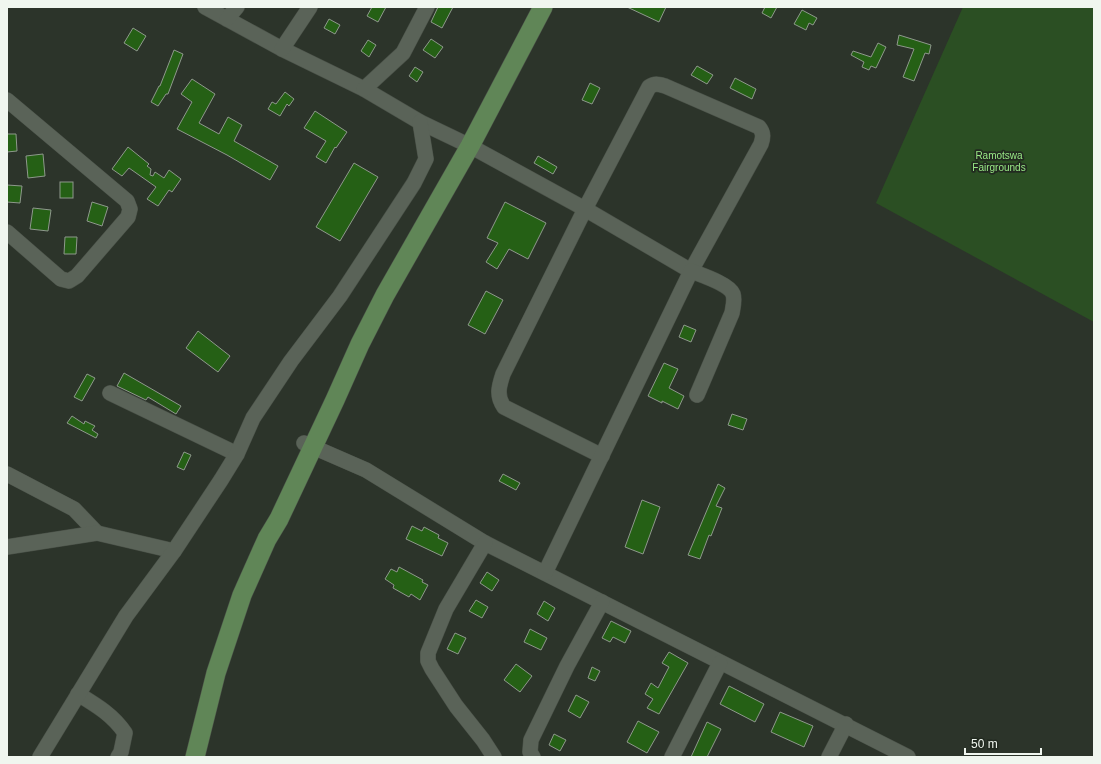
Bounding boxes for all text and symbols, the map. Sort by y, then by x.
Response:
park label: Ramotswa Fairgrounds [972,150,1026,173]
scale bar [965,730,1041,756]
text: 50 m [971,737,998,751]

